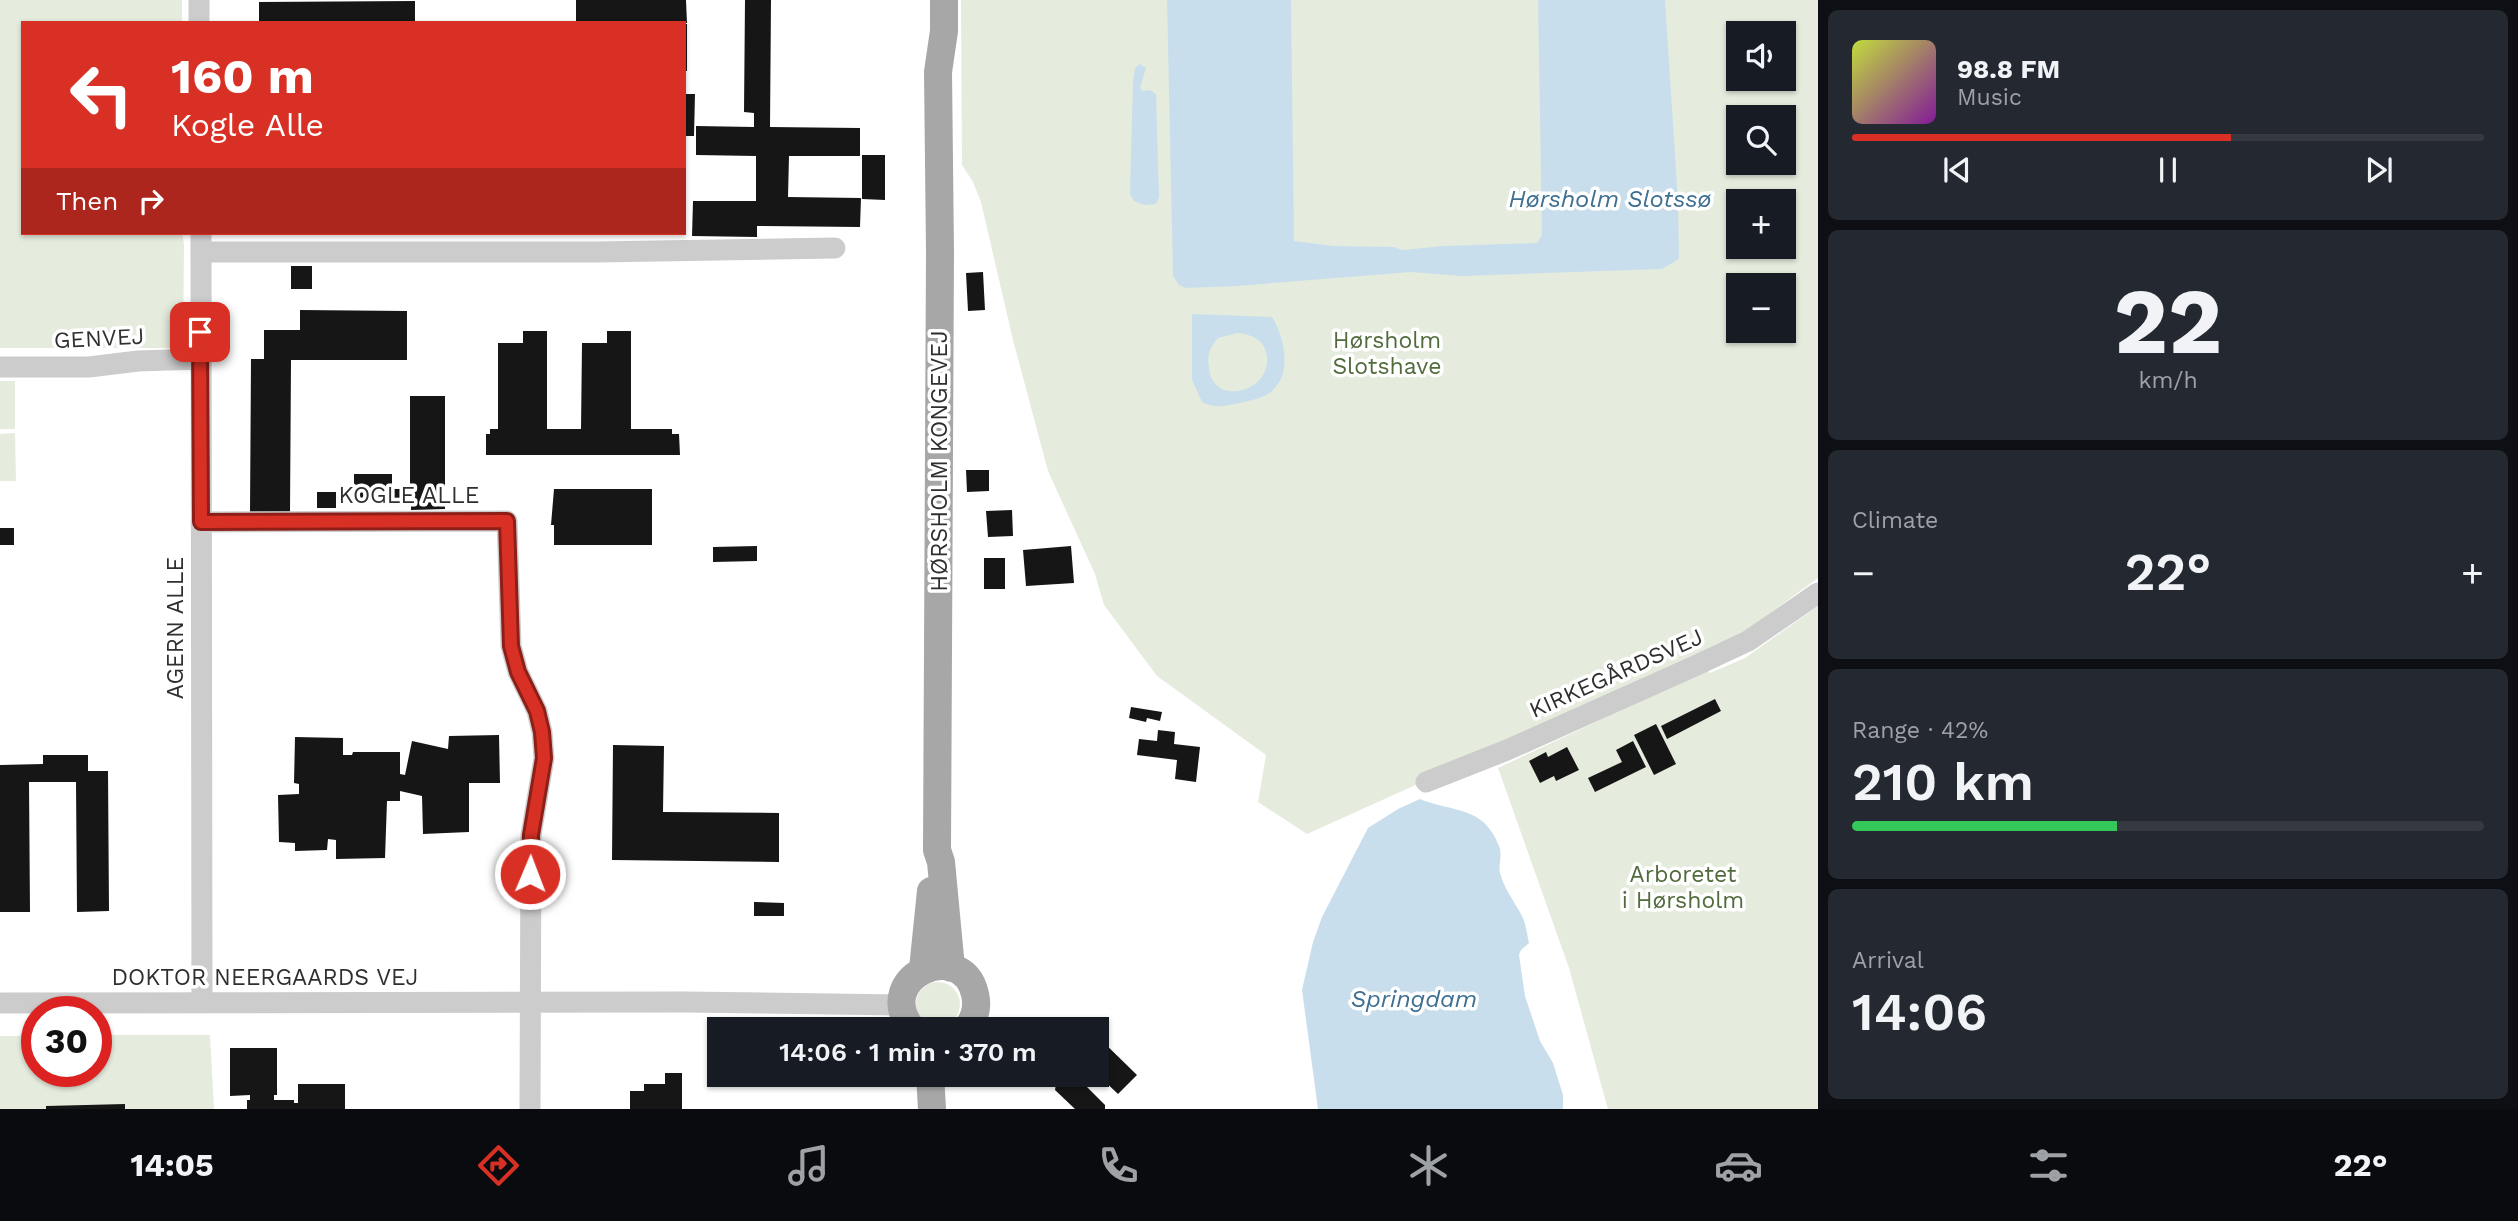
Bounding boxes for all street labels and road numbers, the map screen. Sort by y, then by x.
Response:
street label: GENVEJ [53,323,145,354]
street label: HØRSHOLM KONGEVEJ [926,330,953,592]
street label: KOGLE ALLE [339,482,479,509]
street label: AGERN ALLE [162,557,189,699]
street label: KIRKEGÅRDSVEJ [1525,623,1707,724]
street label: DOKTOR NEERGAARDS VEJ [111,964,419,991]

